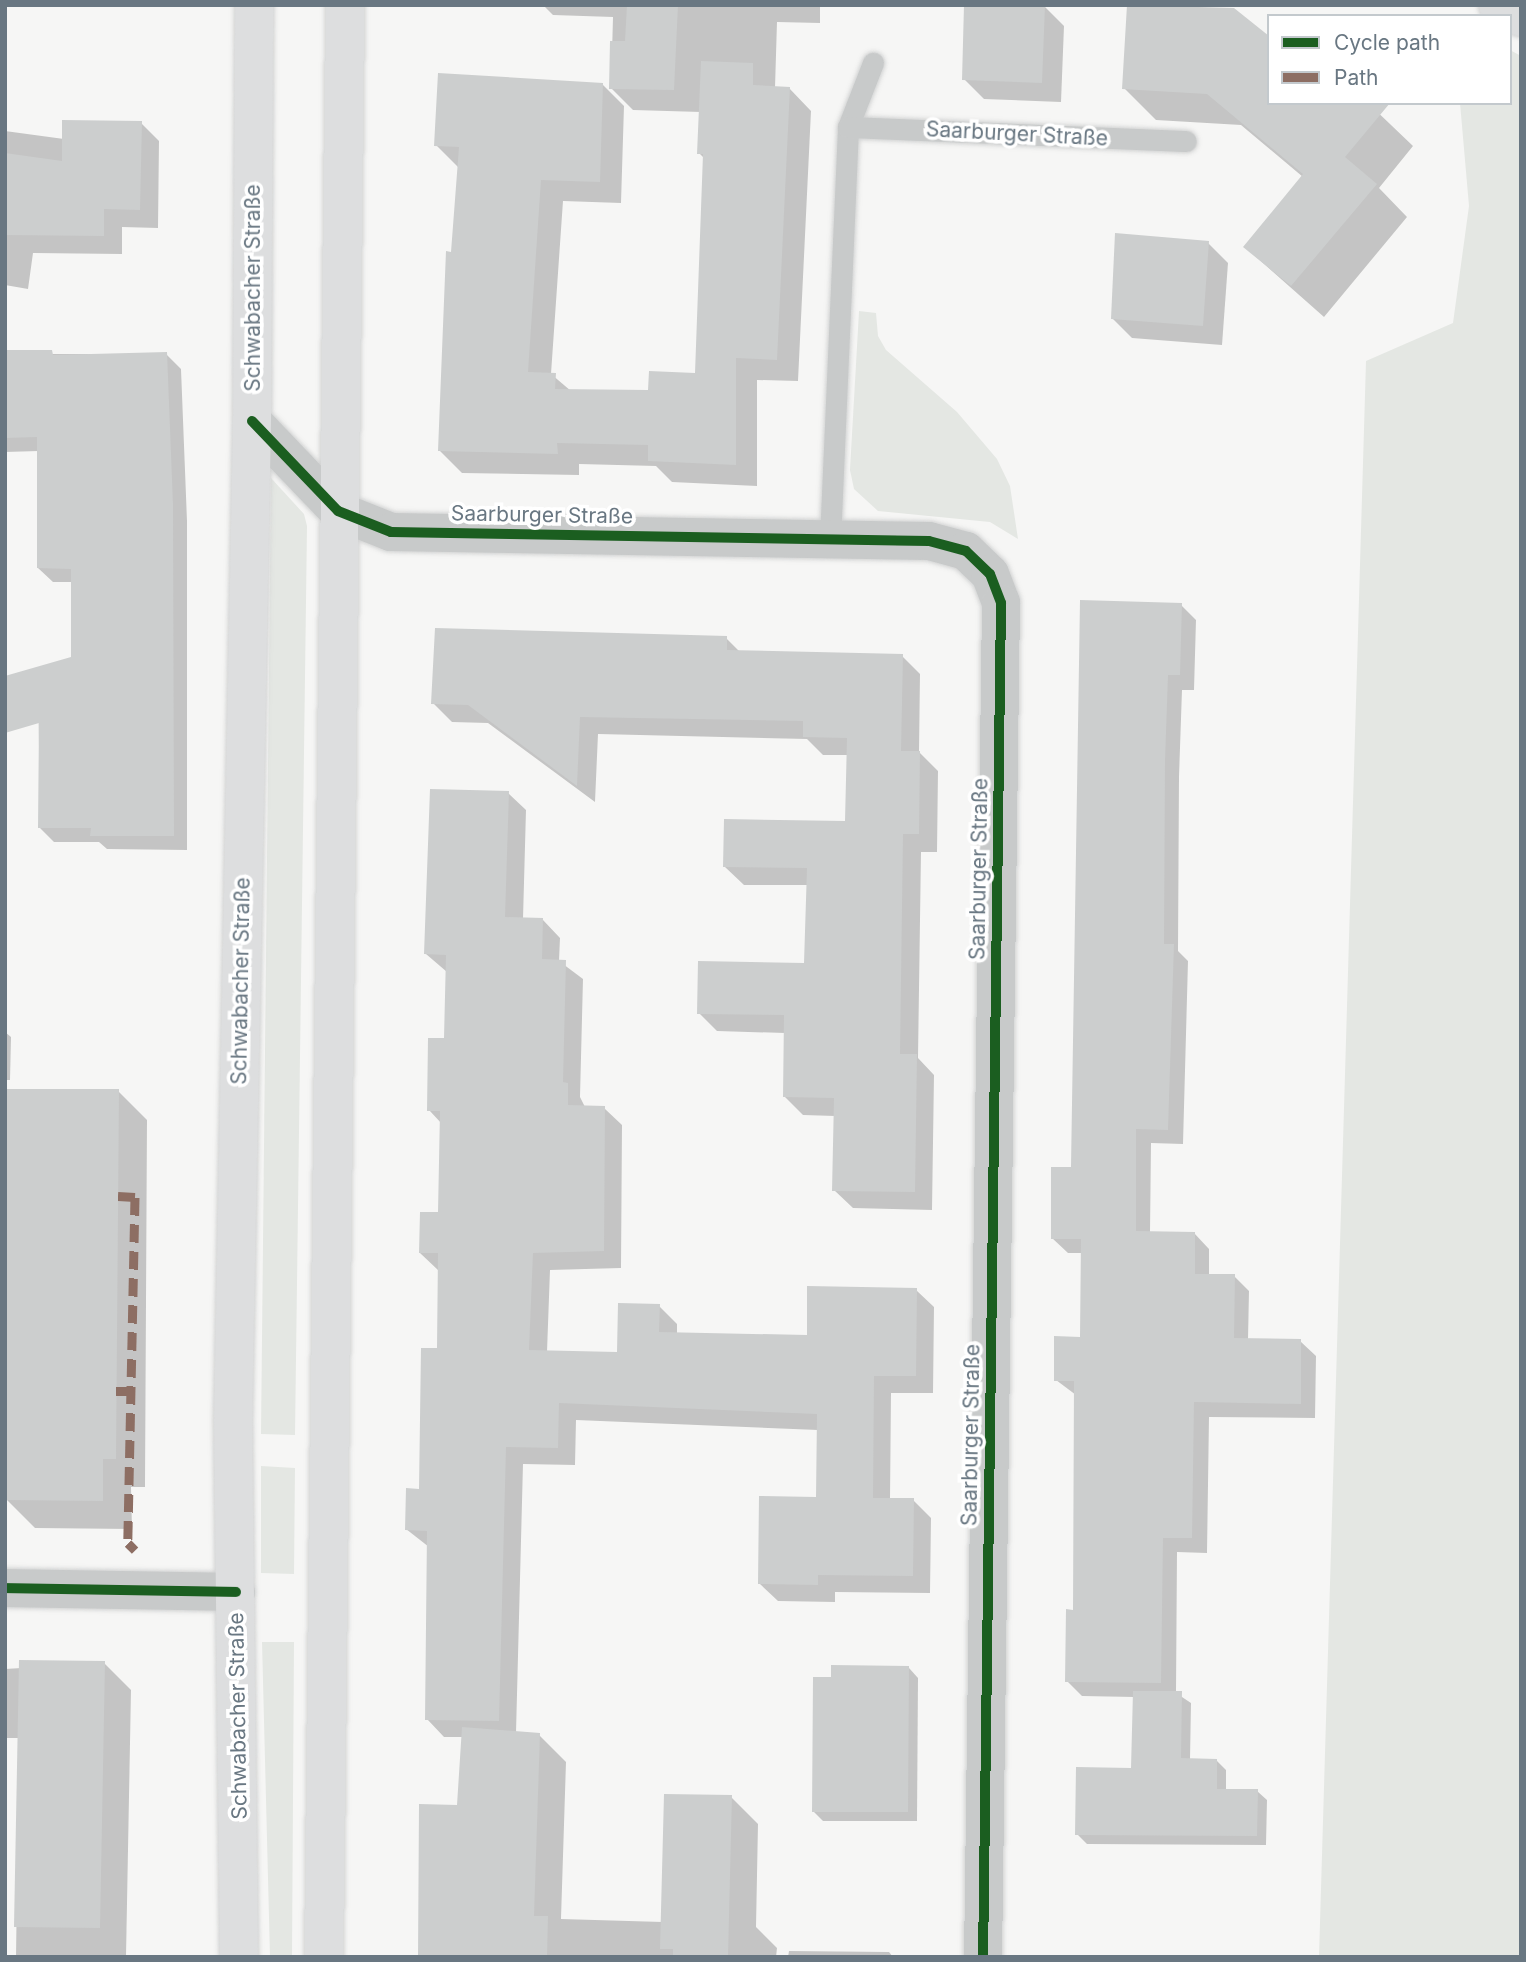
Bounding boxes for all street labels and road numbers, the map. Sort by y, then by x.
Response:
street label: Saarburger Straße [925,117,1109,151]
street label: Schwabacher Straße [240,184,266,392]
street label: Saarburger Straße [451,501,633,529]
street label: Saarburger Straße [965,778,993,960]
street label: Schwabacher Straße [227,877,255,1085]
street label: Saarburger Straße [957,1344,985,1526]
street label: Schwabacher Straße [224,1612,252,1820]

